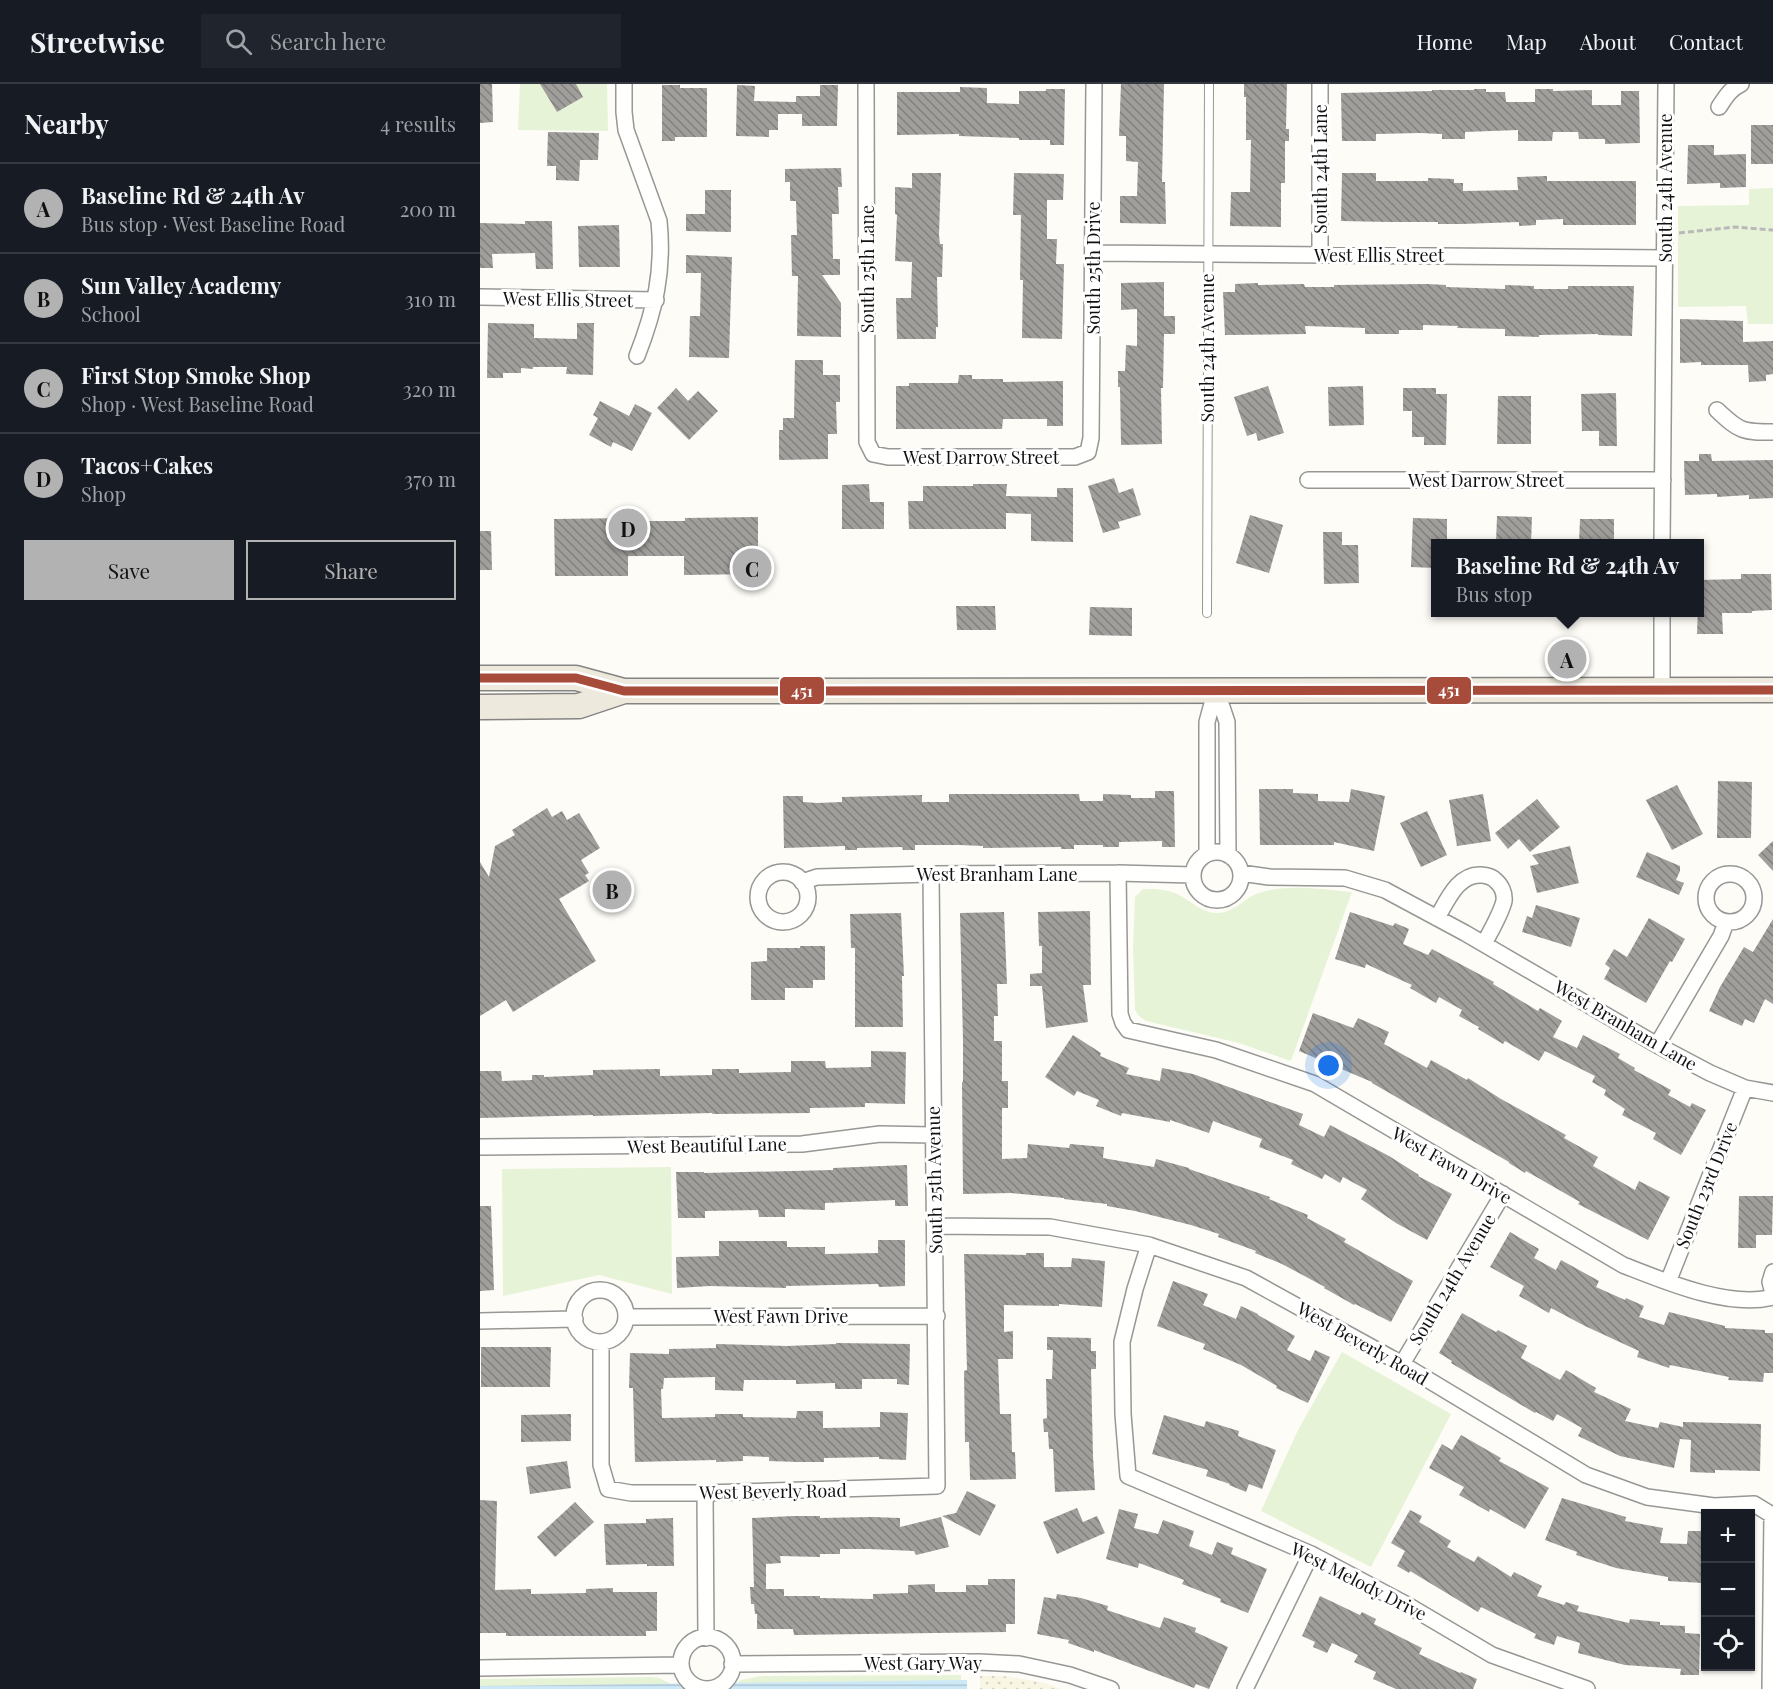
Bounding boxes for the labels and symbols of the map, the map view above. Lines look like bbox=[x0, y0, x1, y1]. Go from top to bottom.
street label: South 24th Lane bbox=[1308, 104, 1332, 234]
street label: South 24th Avenue bbox=[1653, 113, 1677, 263]
street label: South 25th Drive bbox=[1081, 201, 1105, 335]
street label: South 25th Lane bbox=[855, 205, 879, 333]
street label: West Ellis Street bbox=[1313, 243, 1445, 267]
street label: South 24th Avenue bbox=[1195, 273, 1219, 423]
street label: West Ellis Street bbox=[502, 286, 634, 312]
street label: West Darrow Street bbox=[902, 445, 1060, 469]
street label: West Darrow Street bbox=[1407, 468, 1565, 492]
pin: D bbox=[608, 506, 648, 550]
pin: C bbox=[732, 546, 772, 590]
pin: A bbox=[1548, 636, 1586, 682]
line badge: 451 bbox=[779, 676, 825, 705]
line badge: 451 bbox=[1426, 676, 1472, 705]
text: 451 bbox=[1438, 679, 1460, 700]
text: 451 bbox=[791, 680, 813, 701]
street label: West Branham Lane bbox=[915, 862, 1078, 886]
pin: B bbox=[592, 868, 632, 912]
street label: West Branham Lane bbox=[1549, 974, 1702, 1076]
your location bbox=[1314, 1051, 1343, 1080]
street label: South 25th Avenue bbox=[921, 1106, 947, 1254]
street label: South 23rd Drive bbox=[1670, 1118, 1742, 1252]
street label: West Fawn Drive bbox=[1387, 1120, 1516, 1209]
street label: West Beautiful Lane bbox=[626, 1132, 787, 1158]
street label: South 24th Avenue bbox=[1403, 1209, 1501, 1349]
street label: West Beverly Road bbox=[1292, 1295, 1433, 1391]
street label: West Fawn Drive bbox=[713, 1304, 848, 1328]
street label: West Beverly Road bbox=[698, 1478, 848, 1504]
street label: West Melody Drive bbox=[1286, 1536, 1431, 1626]
street label: West Gary Way bbox=[863, 1651, 982, 1675]

